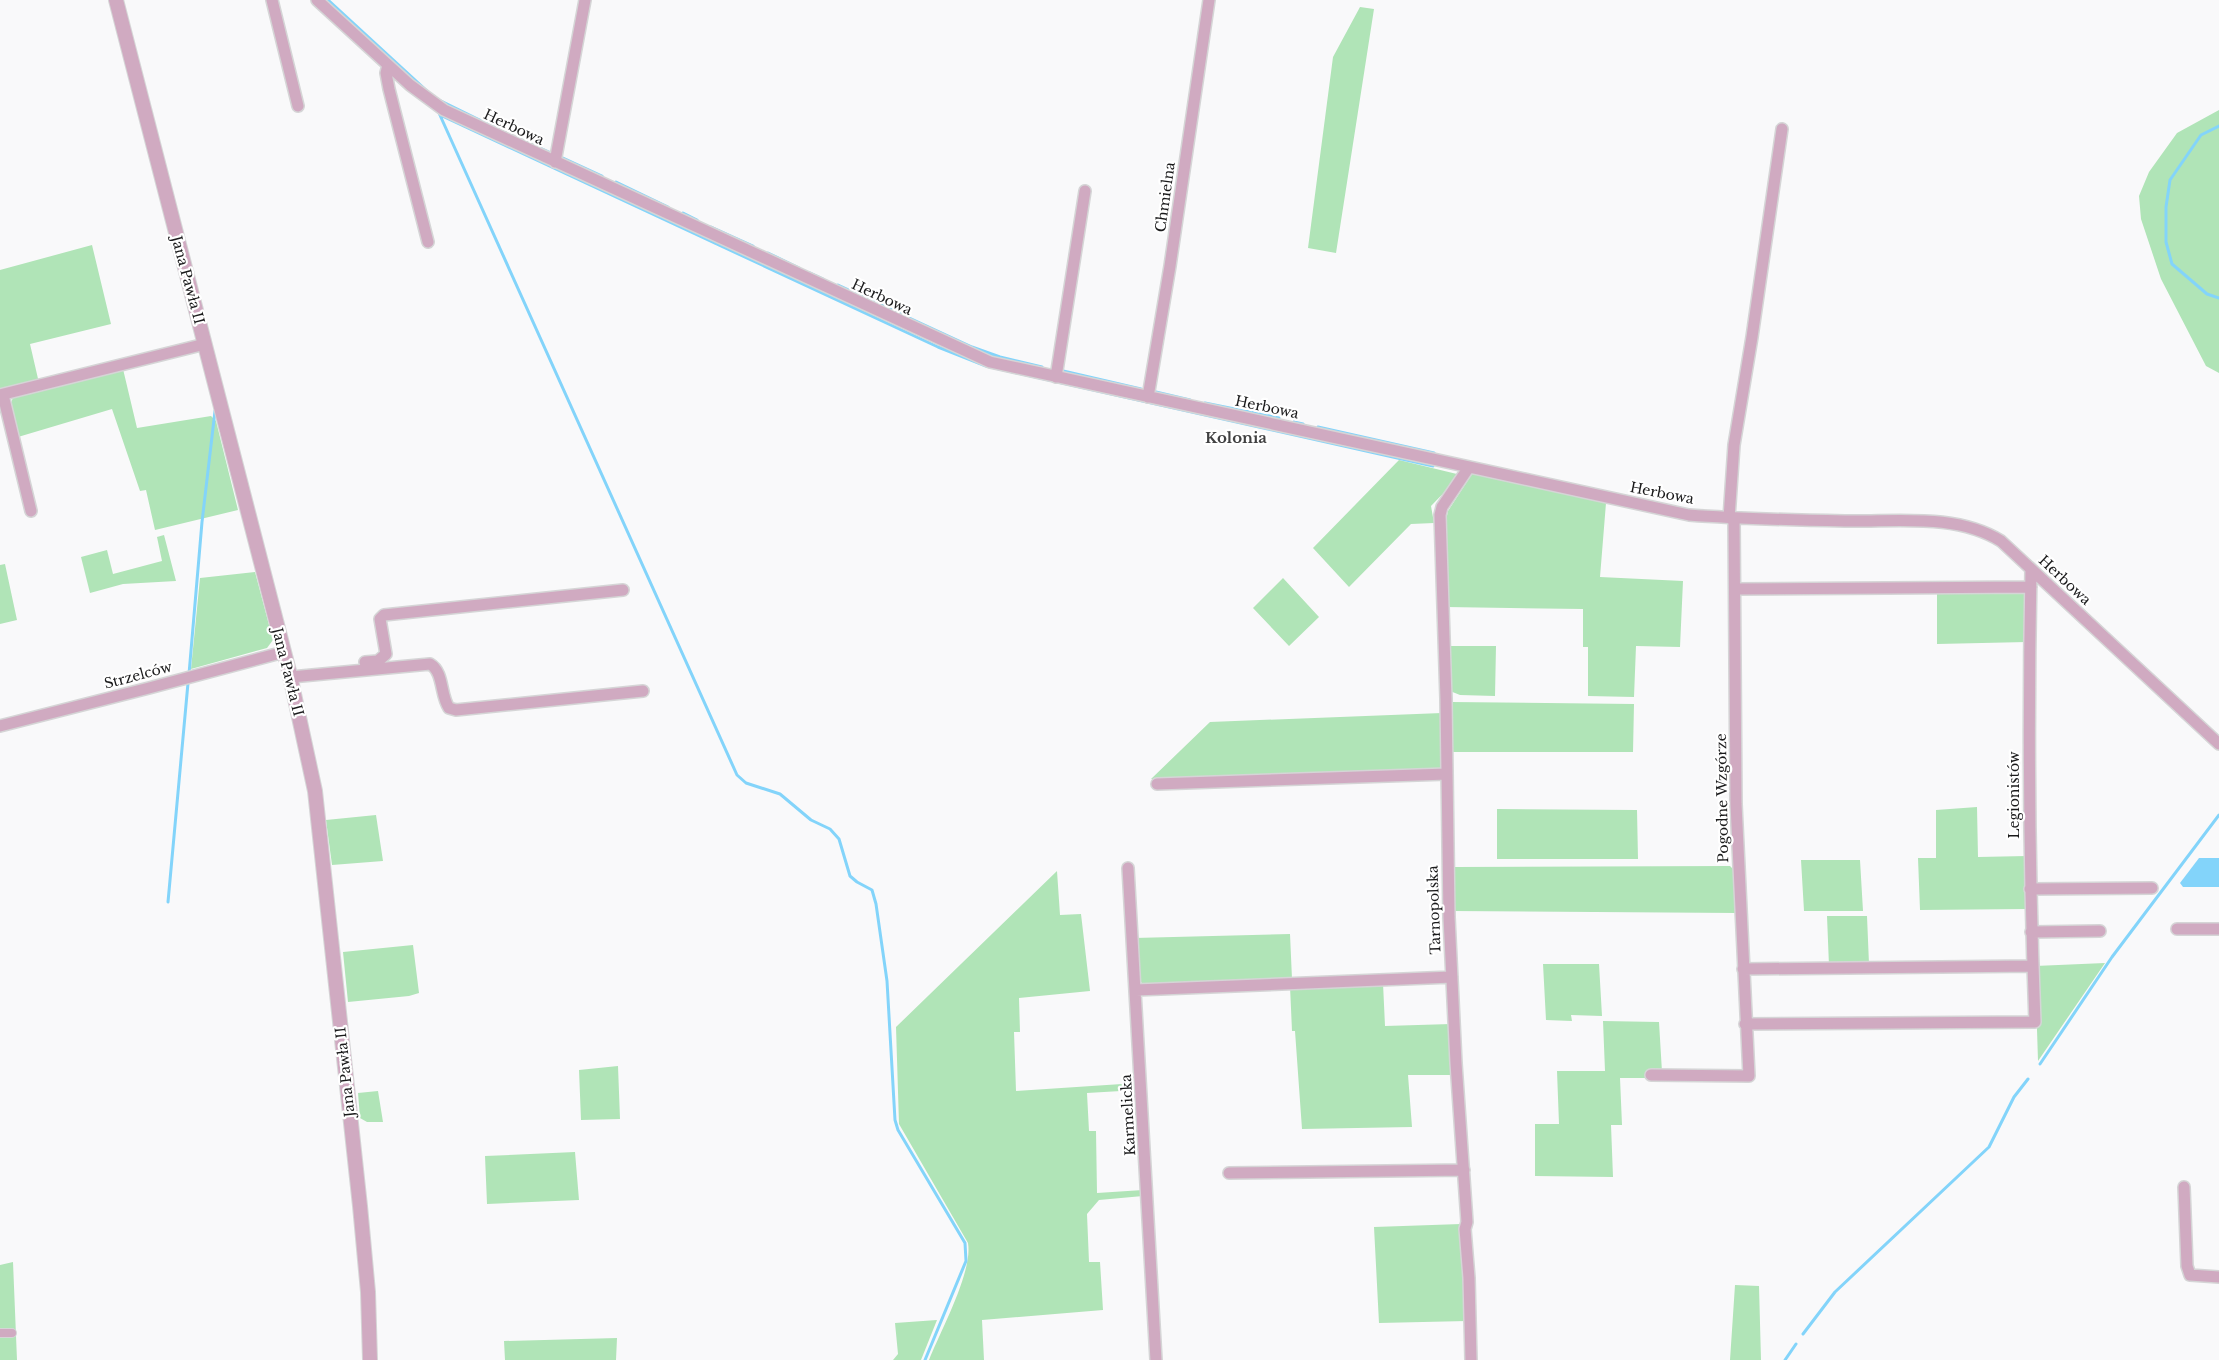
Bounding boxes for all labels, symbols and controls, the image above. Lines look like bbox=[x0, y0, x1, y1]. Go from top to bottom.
street label: Herbowa bbox=[481, 105, 547, 149]
street label: Chmielna bbox=[1151, 161, 1179, 233]
street label: Jana Pawła II bbox=[167, 232, 208, 326]
street label: Herbowa bbox=[849, 275, 915, 319]
street label: Herbowa bbox=[1233, 391, 1301, 423]
district label: Kolonia bbox=[1205, 428, 1267, 447]
street label: Herbowa bbox=[1628, 478, 1696, 508]
street label: Herbowa bbox=[2035, 551, 2095, 609]
street label: Jana Pawła II bbox=[268, 624, 308, 718]
street label: Strzelców bbox=[102, 657, 174, 693]
street label: Pogodne Wzgórze bbox=[1712, 733, 1732, 863]
street label: Legionistów bbox=[2005, 751, 2023, 839]
street label: Tarnopolska bbox=[1423, 865, 1445, 955]
street label: Jana Pawła II bbox=[331, 1026, 359, 1120]
street label: Karmelicka bbox=[1117, 1074, 1139, 1156]

